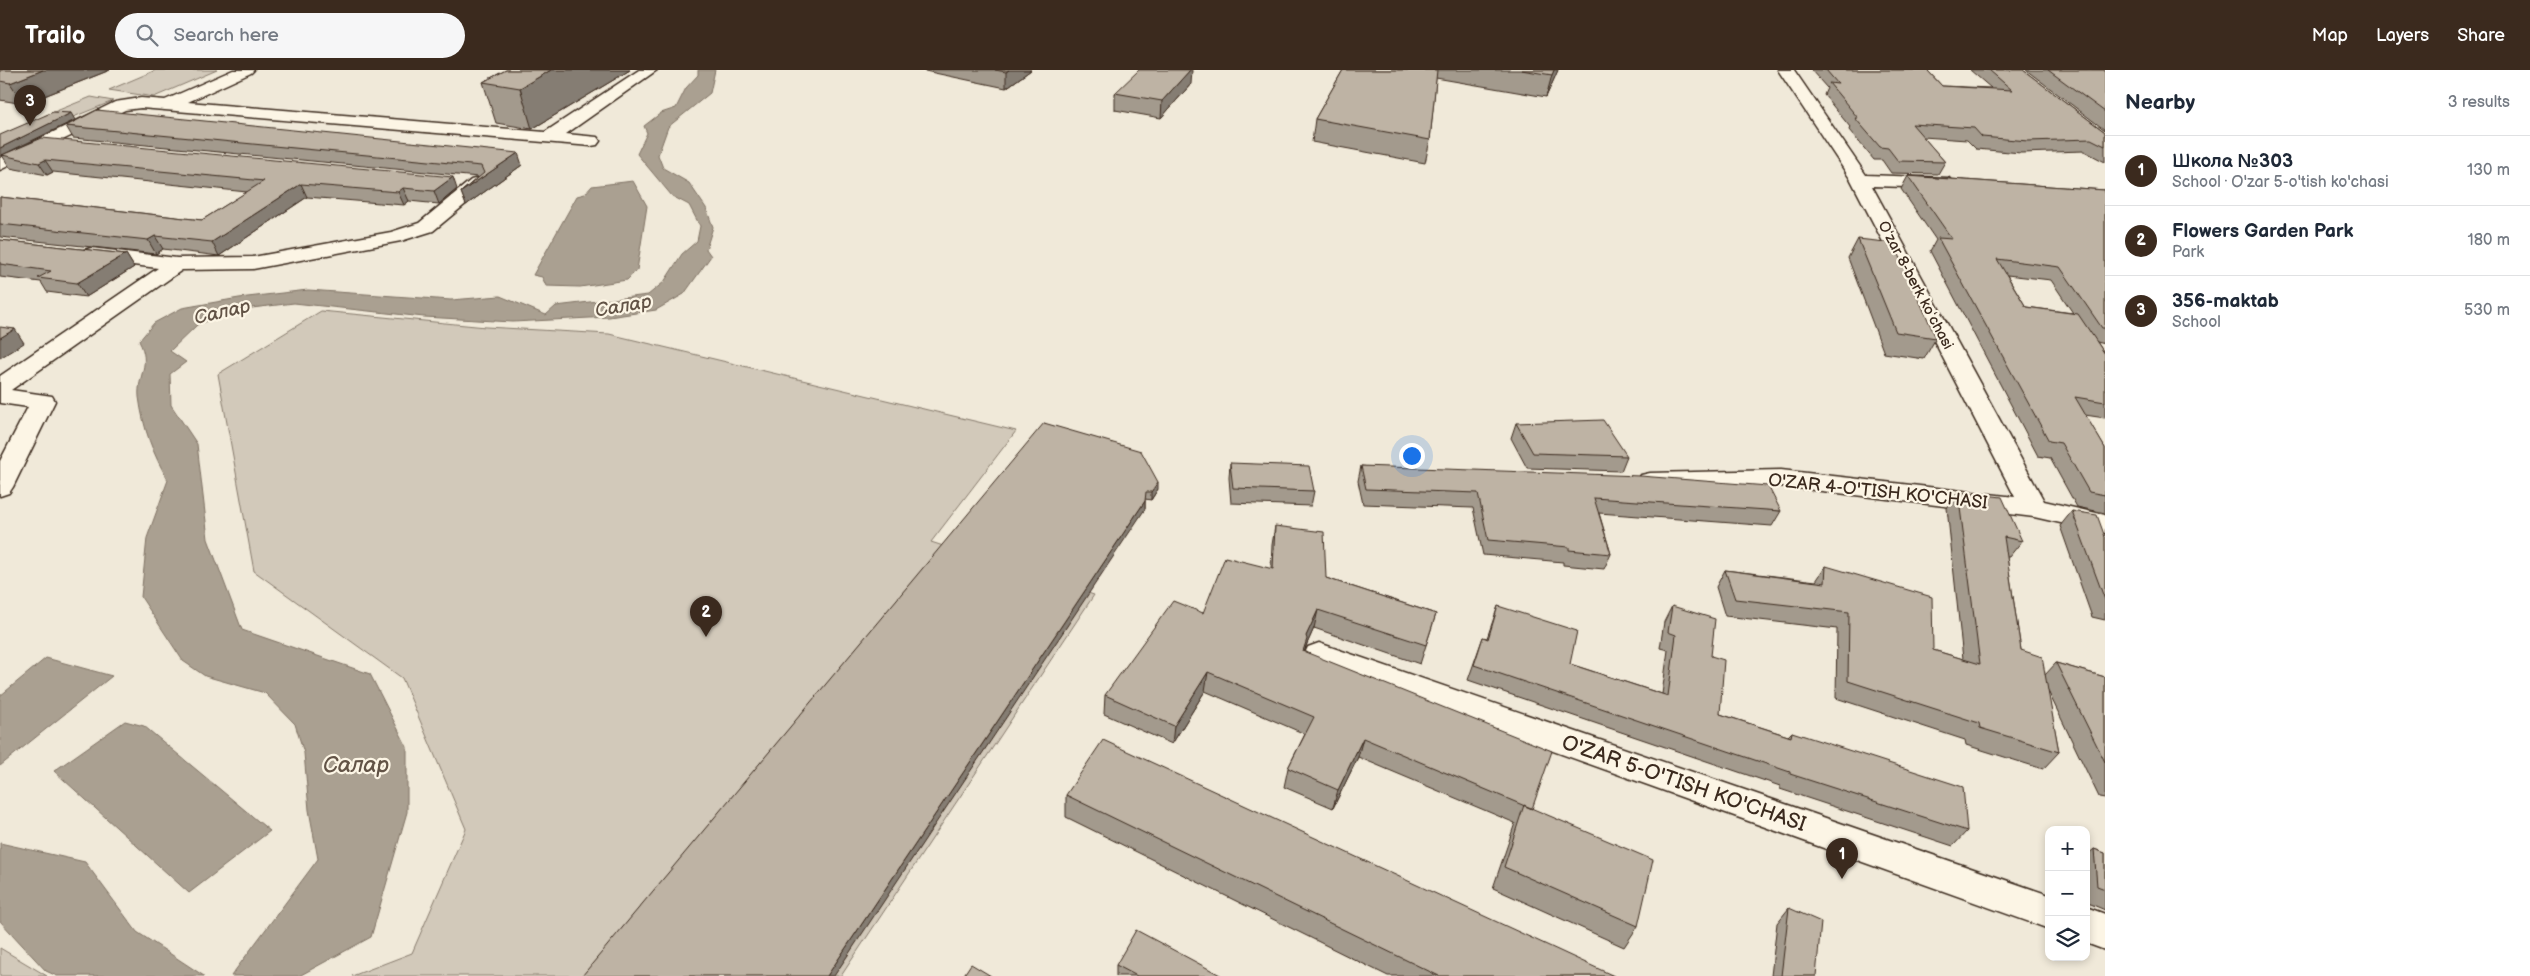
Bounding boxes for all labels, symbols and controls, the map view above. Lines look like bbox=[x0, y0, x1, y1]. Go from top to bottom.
search box bbox=[115, 13, 465, 58]
text: Trailo bbox=[25, 21, 85, 50]
icon: search bbox=[133, 21, 161, 49]
text: Search here bbox=[173, 24, 279, 47]
text: Map bbox=[2312, 25, 2348, 46]
text: Layers bbox=[2376, 25, 2429, 46]
text: Share bbox=[2457, 25, 2505, 46]
pin: 3 bbox=[14, 85, 46, 126]
text: Nearby bbox=[2125, 90, 2195, 115]
text: 3 results bbox=[2448, 93, 2510, 112]
text: Школа №303 bbox=[2172, 150, 2293, 173]
text: 1 bbox=[2138, 161, 2144, 180]
text: 130 m bbox=[2467, 161, 2510, 180]
text: School · O'zar 5-o'tish ko'chasi bbox=[2172, 173, 2389, 192]
street label: Oʻzar 8-berk koʻchasi bbox=[1874, 218, 1957, 353]
text: Flowers Garden Park bbox=[2172, 220, 2354, 243]
text: 2 bbox=[2136, 231, 2146, 250]
text: 180 m bbox=[2468, 231, 2510, 250]
text: Park bbox=[2172, 243, 2204, 262]
water label: Салар bbox=[593, 290, 654, 323]
text: 356-maktab bbox=[2172, 290, 2279, 313]
water label: Салар bbox=[192, 295, 253, 330]
text: 3 bbox=[2136, 301, 2146, 320]
text: 530 m bbox=[2464, 301, 2510, 320]
text: School bbox=[2172, 313, 2221, 332]
your location bbox=[1399, 443, 1425, 469]
street label: O'ZAR 4-O'TISH KO'CHASI bbox=[1767, 470, 1989, 513]
pin: 2 bbox=[690, 596, 722, 637]
street label: O'ZAR 5-O'TISH KO'CHASI bbox=[1558, 730, 1809, 837]
water label: Салар bbox=[323, 752, 389, 779]
map controls bbox=[2045, 826, 2090, 961]
button: + bbox=[2045, 826, 2090, 871]
pin: 1 bbox=[1826, 838, 1858, 879]
button: − bbox=[2045, 871, 2090, 916]
button: layers bbox=[2045, 916, 2090, 961]

